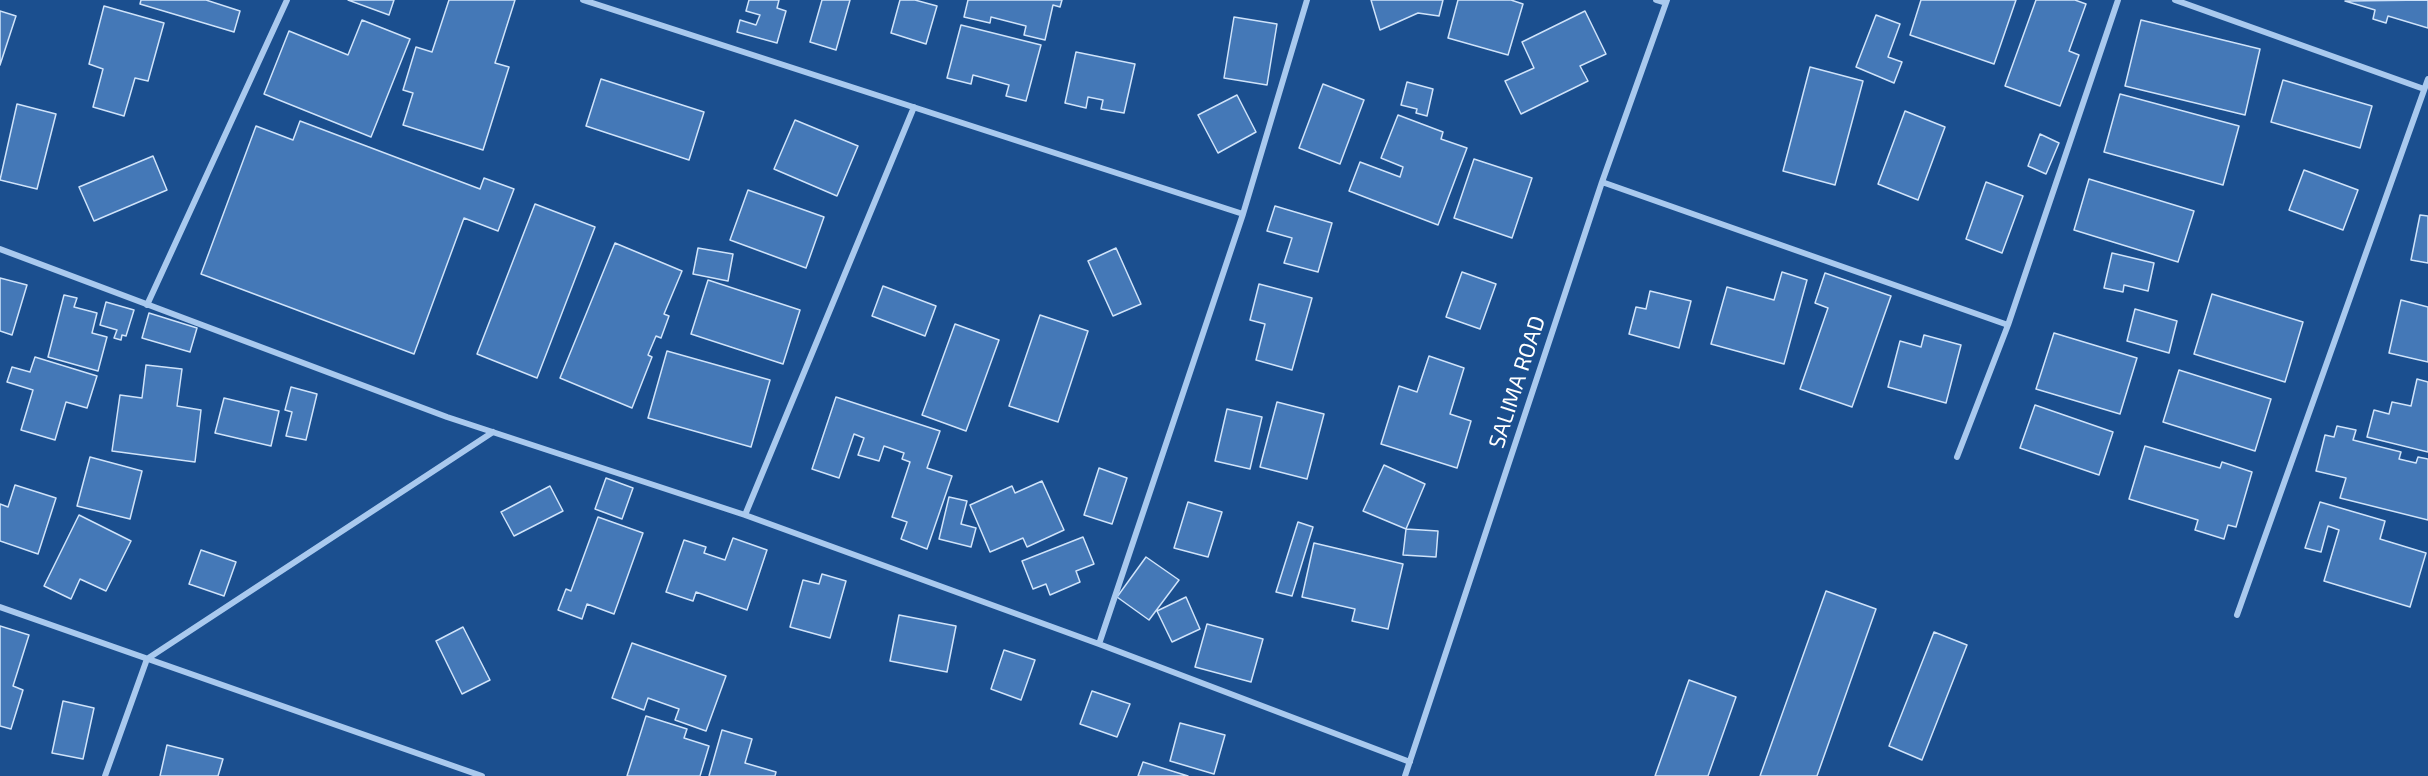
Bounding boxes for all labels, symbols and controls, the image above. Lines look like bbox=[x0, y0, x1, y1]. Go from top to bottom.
street label: SALIMA ROAD bbox=[1483, 313, 1551, 451]

